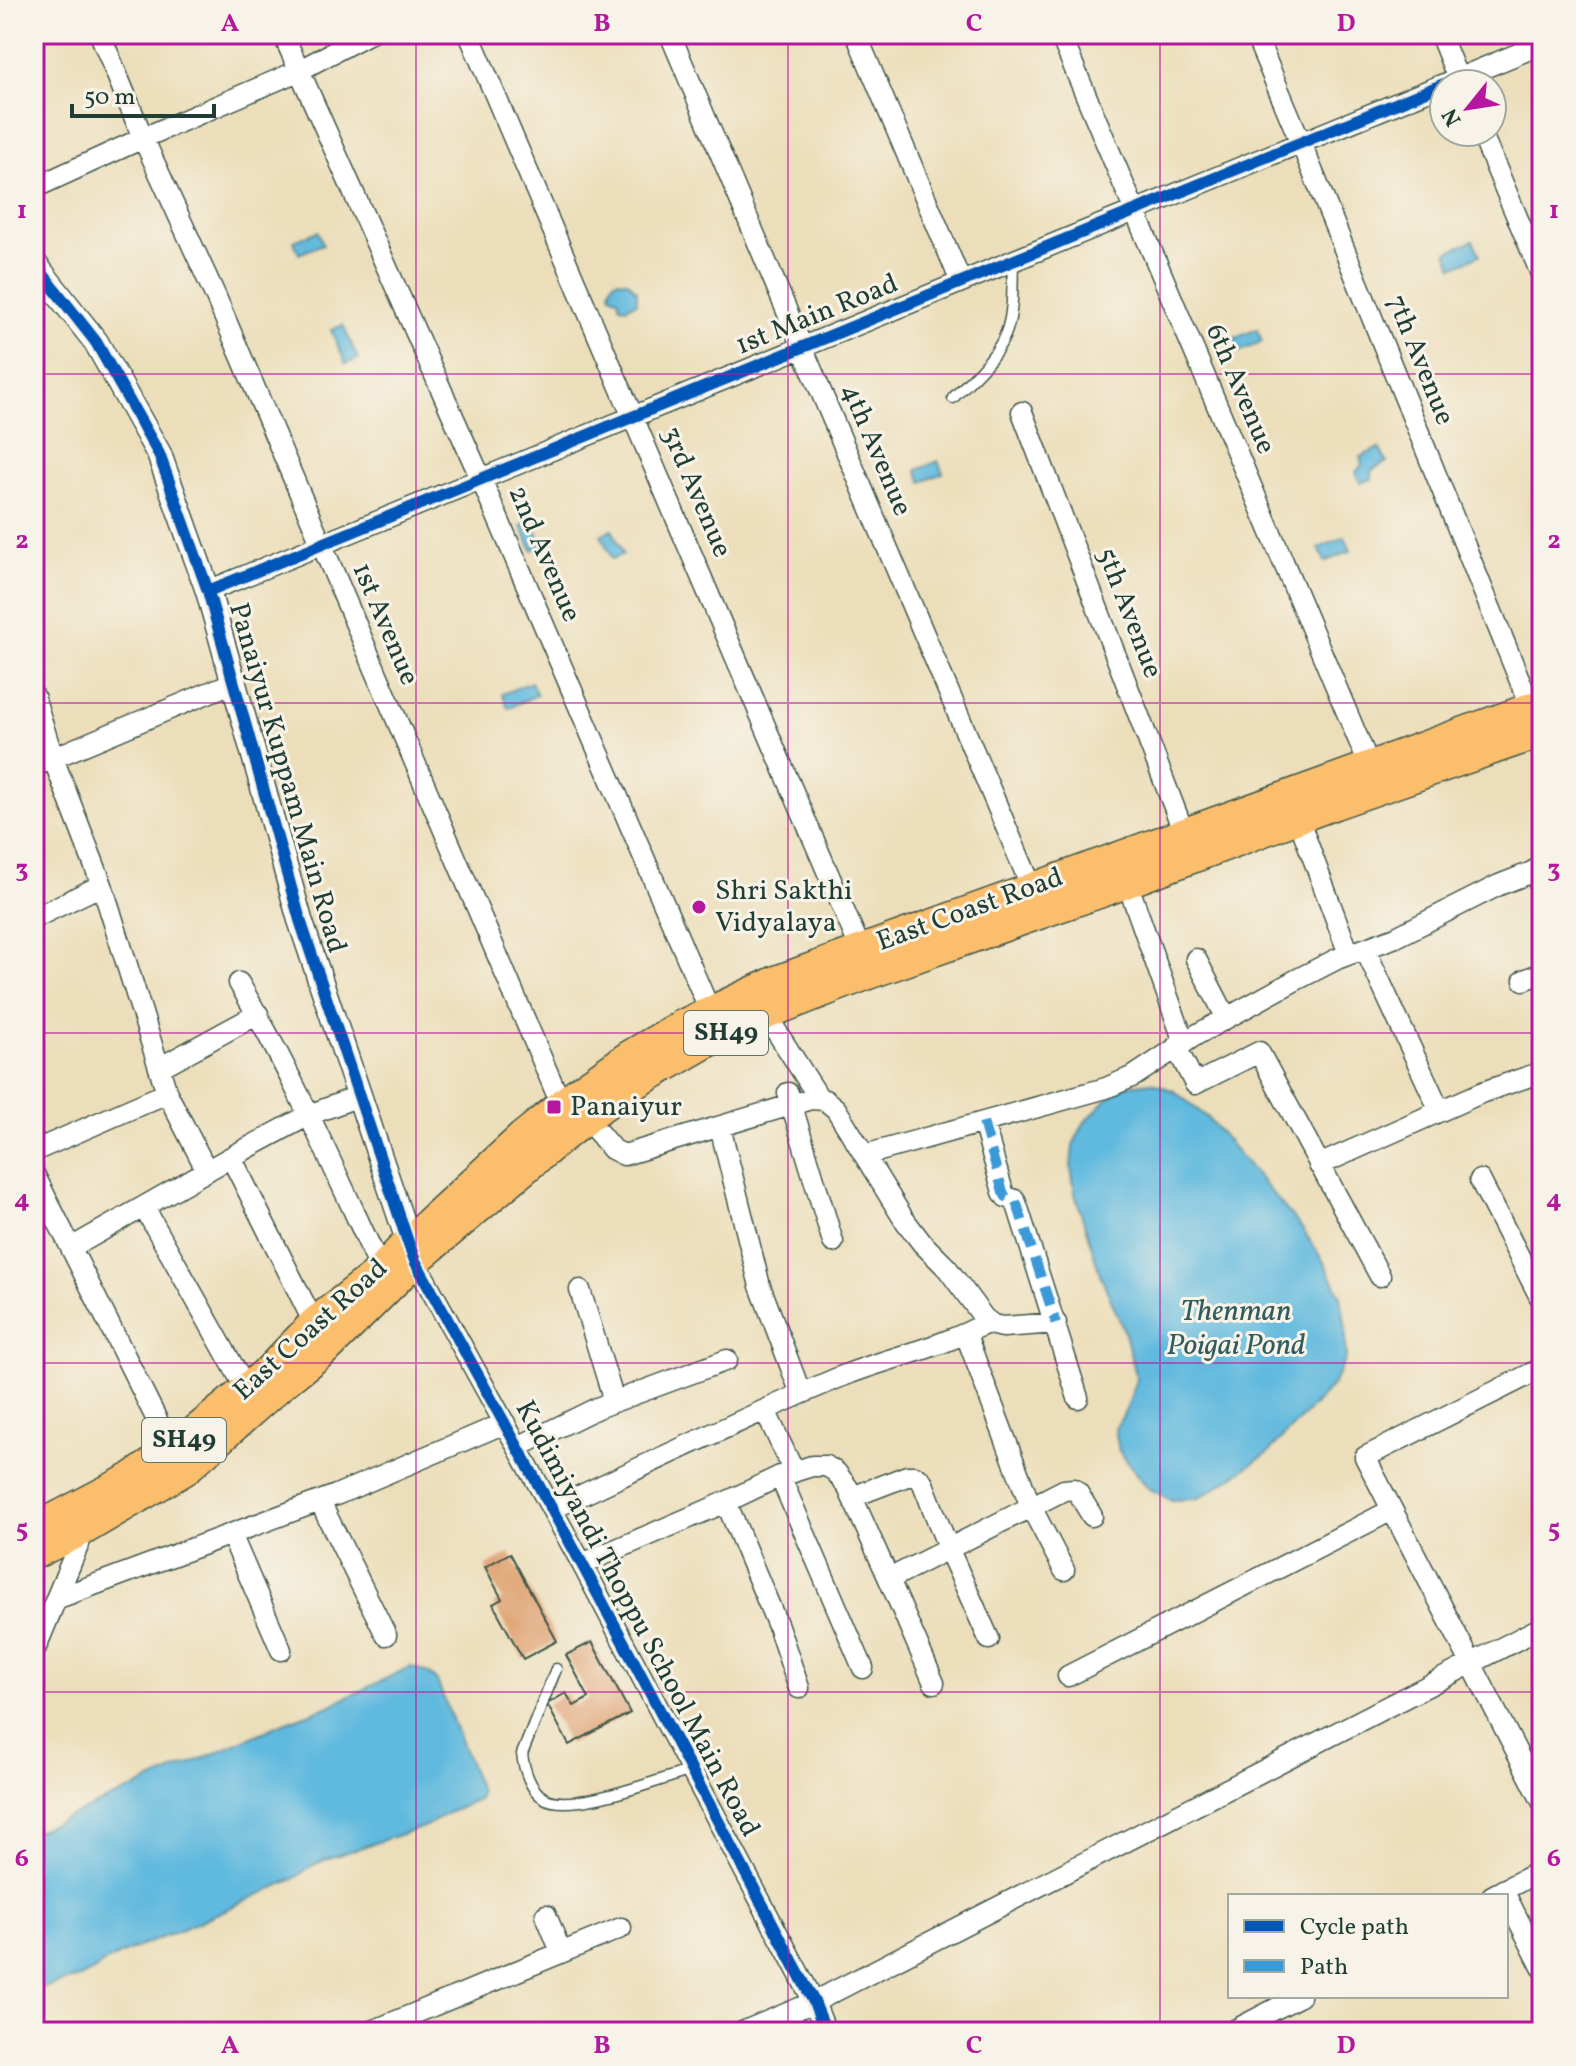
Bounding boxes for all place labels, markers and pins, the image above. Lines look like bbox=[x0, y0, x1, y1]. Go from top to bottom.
place label: Shri Sakthi Vidyalaya bbox=[715, 872, 853, 943]
marker: Shri Sakthi Vidyalaya bbox=[690, 898, 708, 916]
place label: Panaiyur bbox=[570, 1088, 682, 1127]
marker: Panaiyur bbox=[545, 1098, 563, 1116]

